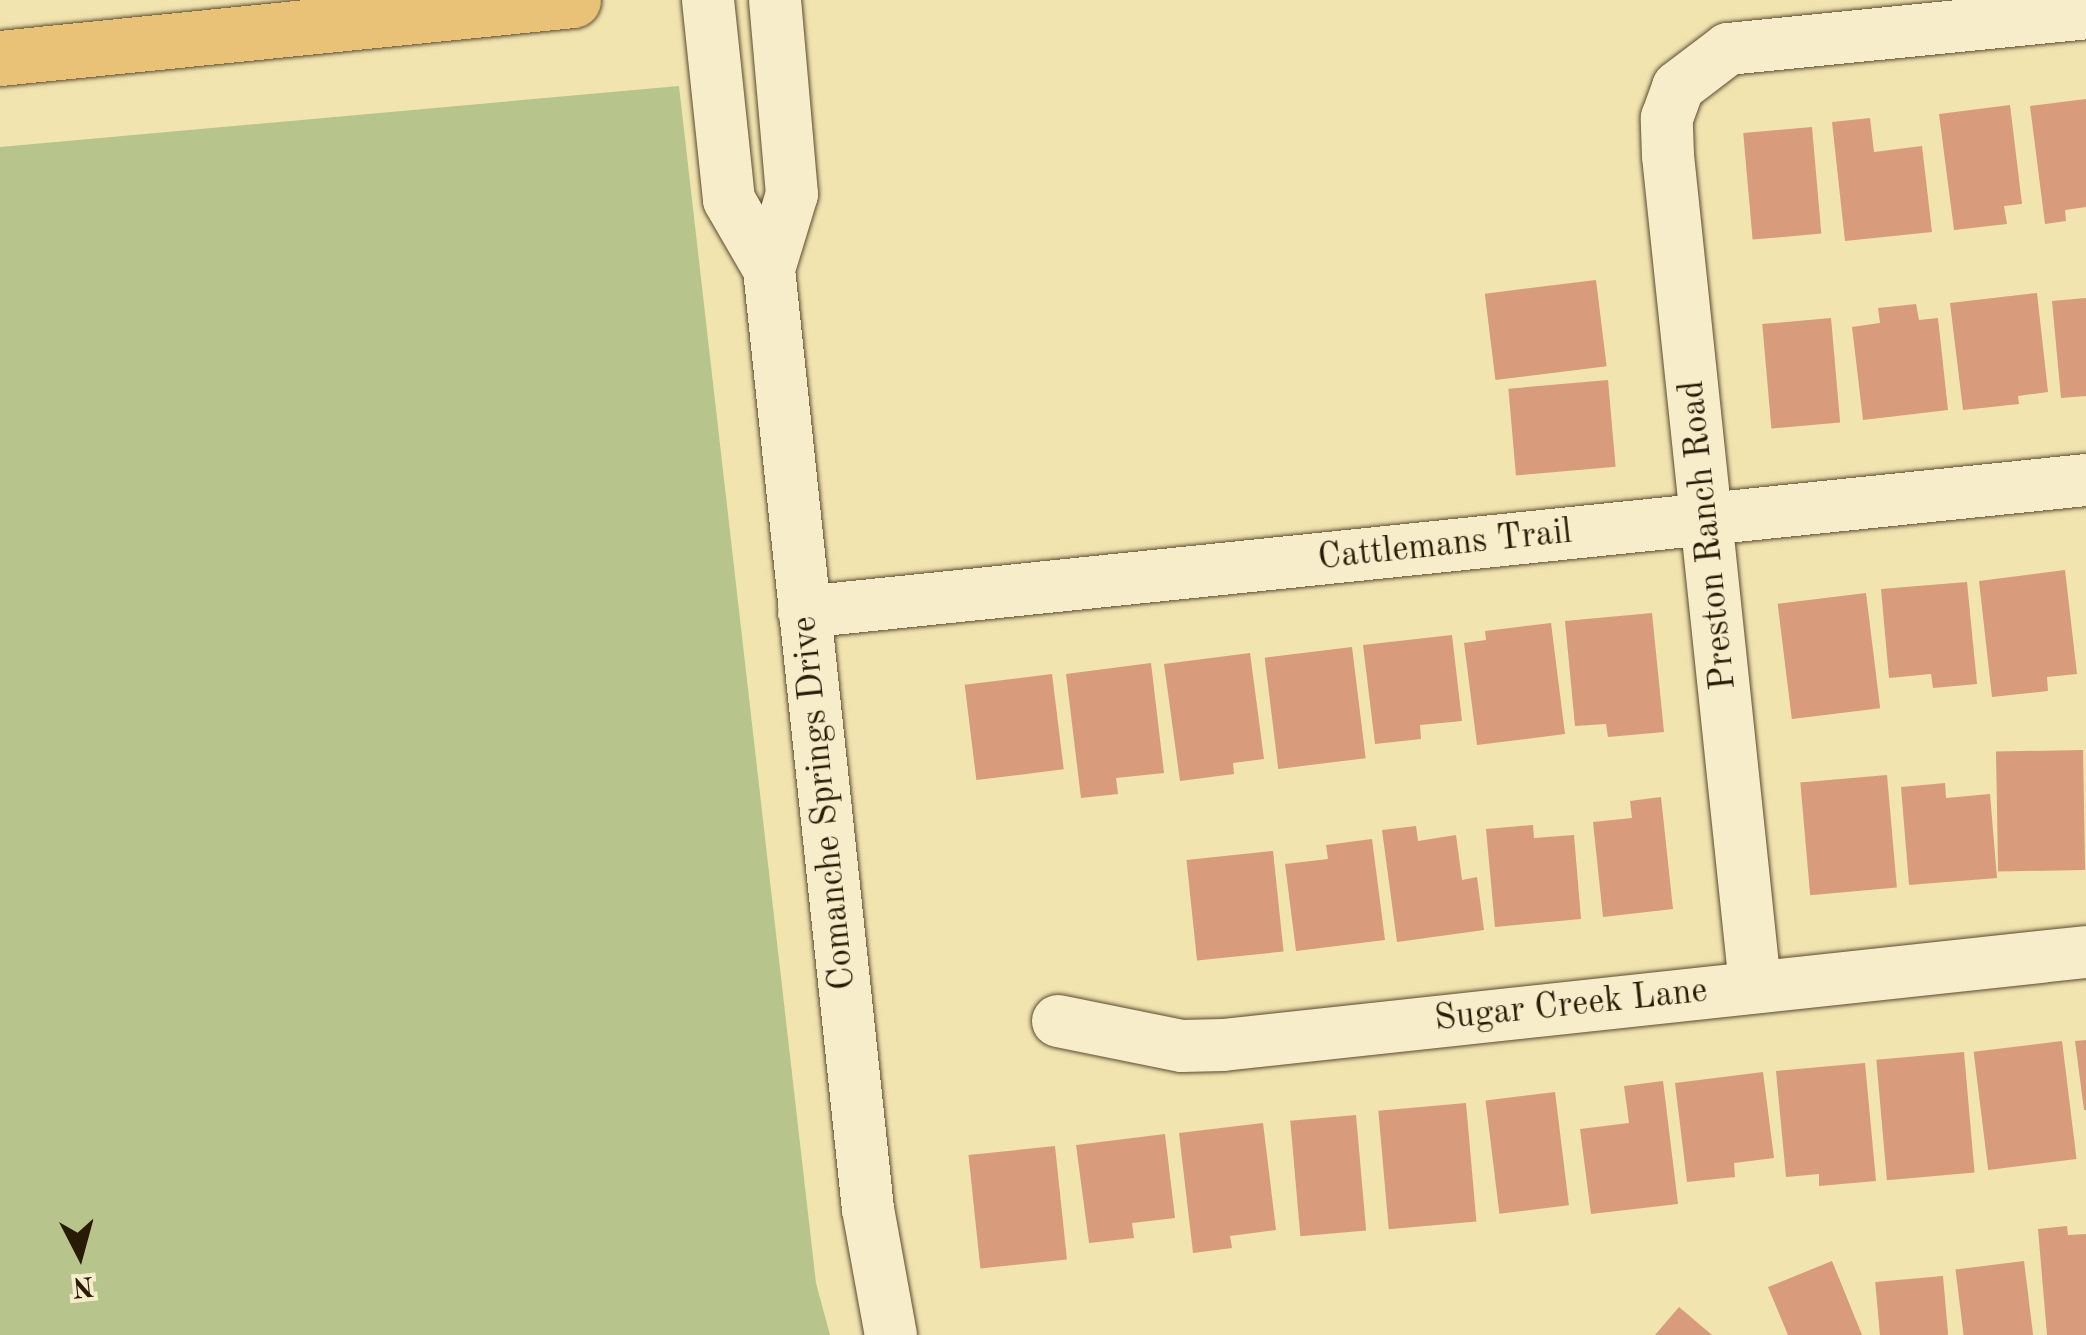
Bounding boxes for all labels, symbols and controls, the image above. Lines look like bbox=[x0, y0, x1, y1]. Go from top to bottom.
street label: Preston Ranch Road bbox=[1672, 378, 1746, 692]
street label: Cattlemans Trail bbox=[1316, 512, 1574, 580]
street label: Comanche Springs Drive bbox=[784, 614, 866, 992]
street label: Sugar Creek Lane bbox=[1432, 971, 1710, 1041]
north arrow bbox=[30, 1205, 130, 1305]
text: N bbox=[71, 1270, 95, 1300]

